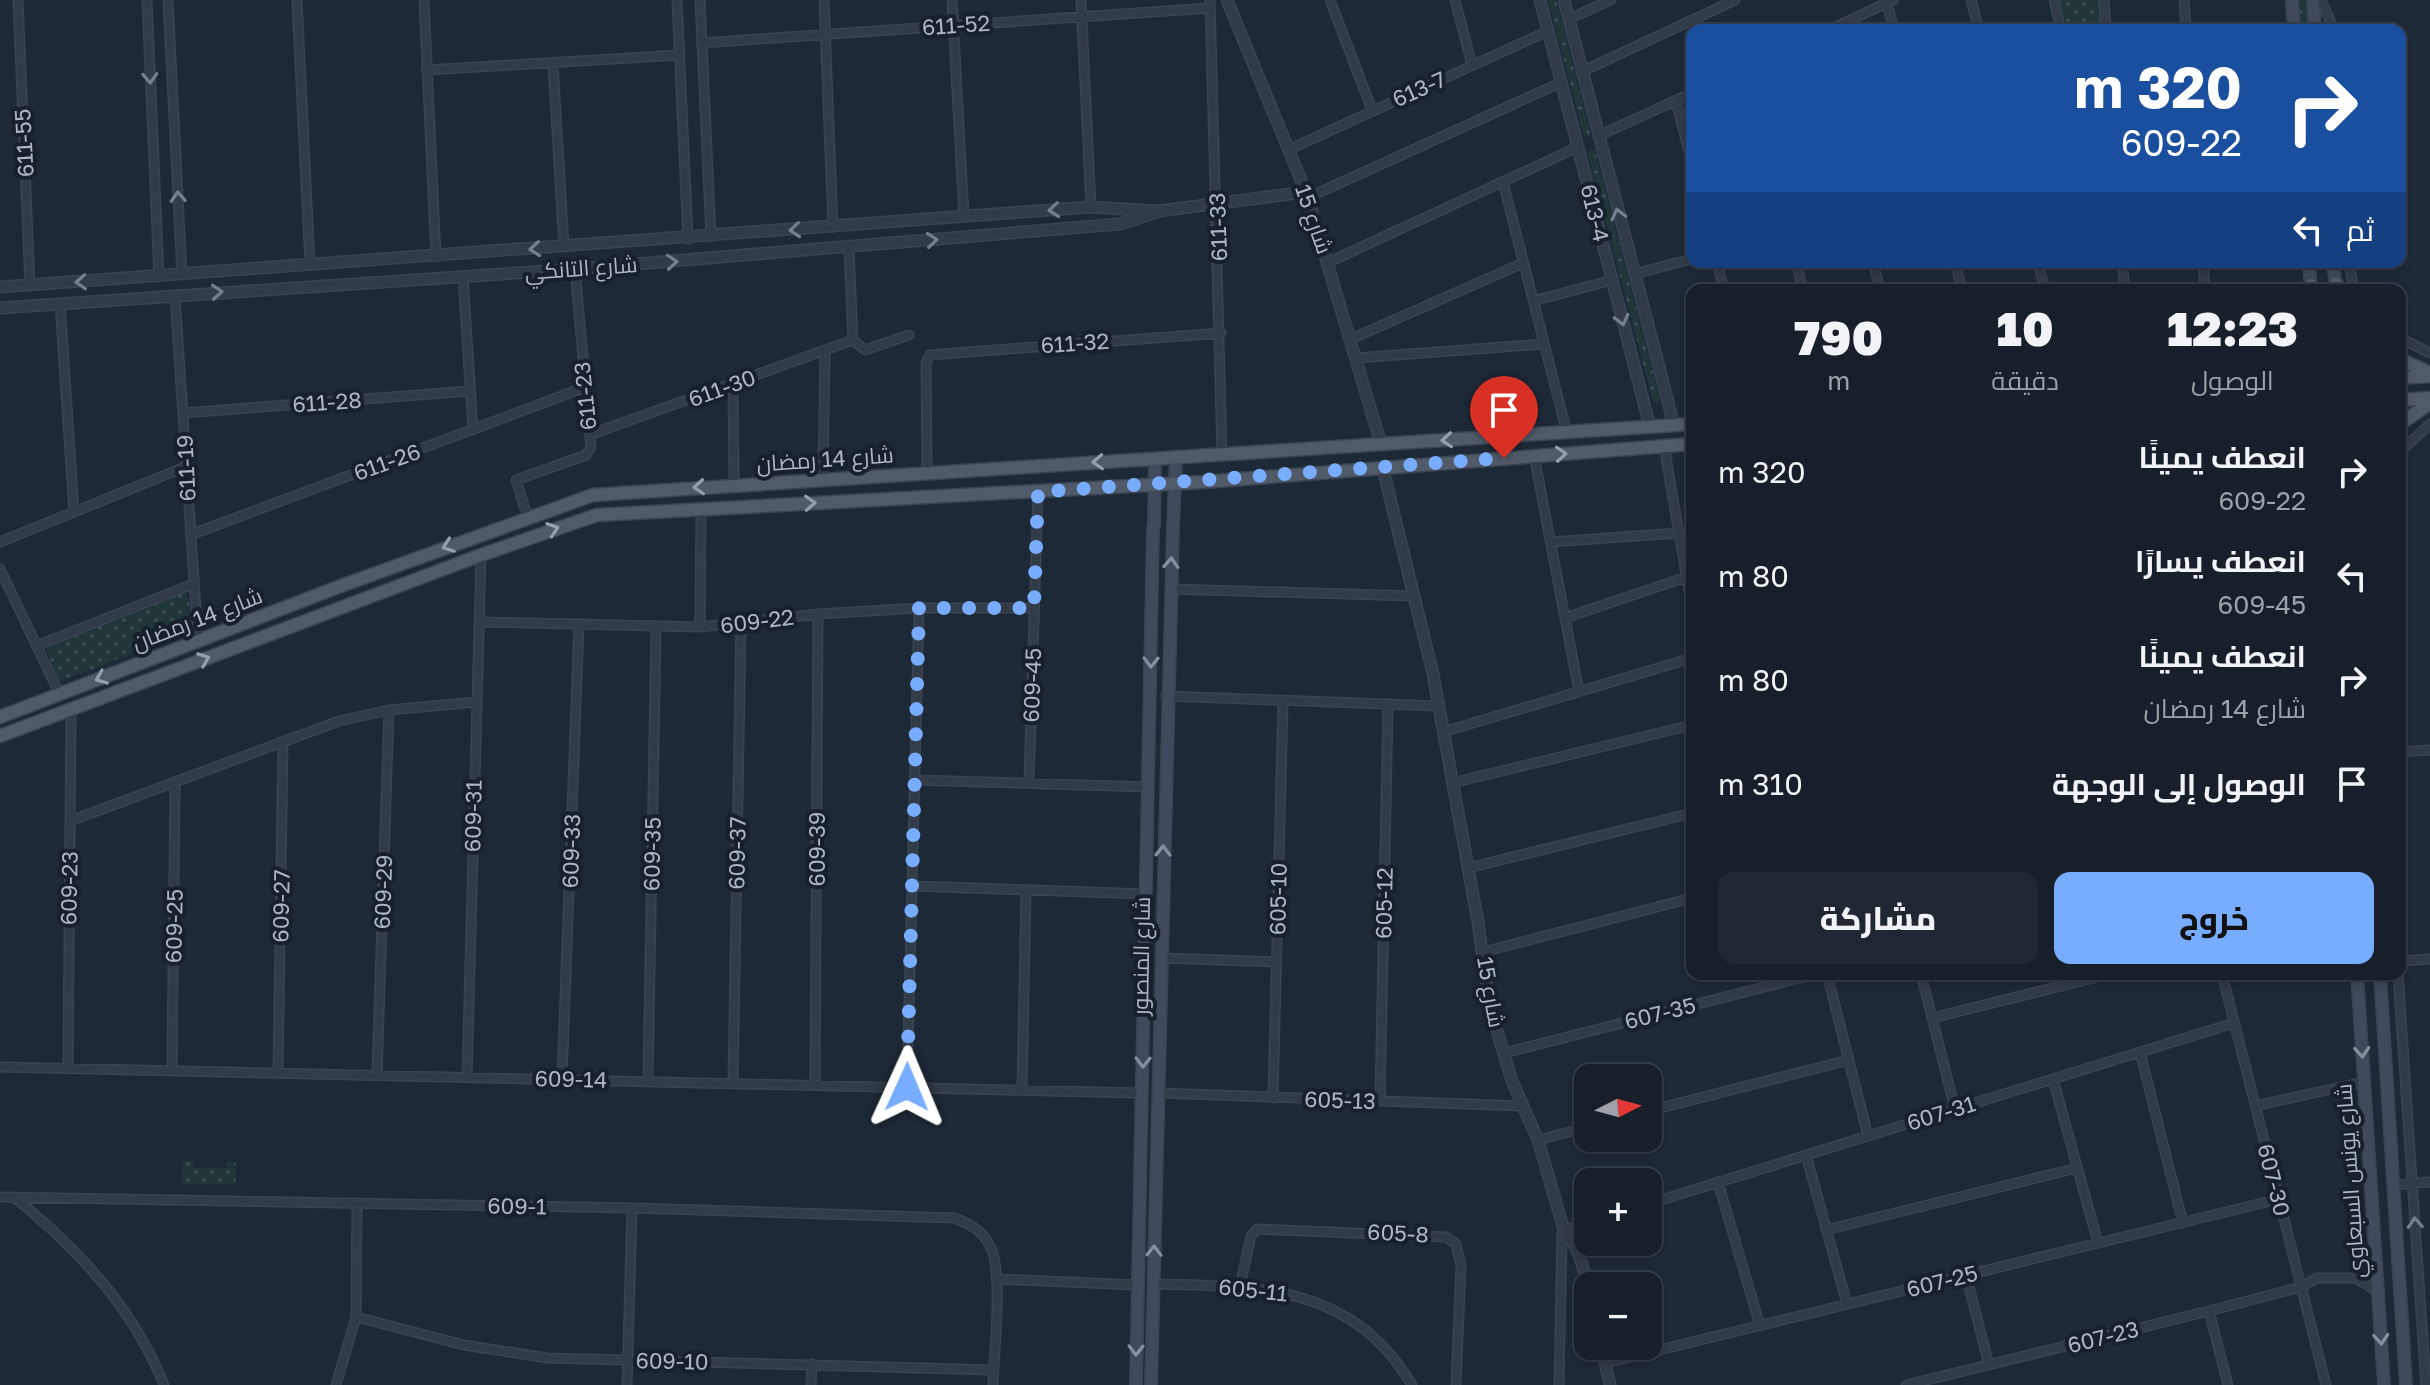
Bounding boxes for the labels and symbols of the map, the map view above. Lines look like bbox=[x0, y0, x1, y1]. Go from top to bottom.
street label: 611-52 bbox=[921, 9, 991, 40]
street label: 613-7 bbox=[1388, 65, 1450, 112]
one-way arrow bbox=[141, 72, 158, 85]
street label: 611-55 bbox=[8, 108, 39, 178]
street label: شارع 15 bbox=[1288, 181, 1339, 258]
street label: 613-4 bbox=[1575, 181, 1616, 245]
one-way arrow bbox=[169, 190, 186, 203]
street label: 611-33 bbox=[1203, 192, 1232, 262]
one-way arrow bbox=[1047, 201, 1060, 218]
one-way arrow bbox=[1611, 207, 1628, 221]
one-way arrow bbox=[788, 221, 801, 238]
one-way arrow bbox=[925, 232, 938, 249]
one-way arrow bbox=[529, 240, 542, 257]
street label: شارع التانكي bbox=[524, 250, 638, 289]
one-way arrow bbox=[666, 254, 679, 271]
one-way arrow bbox=[74, 273, 87, 290]
one-way arrow bbox=[211, 284, 224, 301]
one-way arrow bbox=[1613, 312, 1630, 326]
street label: 611-32 bbox=[1040, 327, 1110, 358]
street label: 611-23 bbox=[567, 361, 602, 432]
street label: 611-30 bbox=[685, 363, 759, 412]
pin bbox=[1470, 376, 1538, 458]
street label: 611-28 bbox=[292, 386, 362, 417]
one-way arrow bbox=[1440, 431, 1453, 448]
street label: 611-19 bbox=[170, 434, 201, 502]
street label: 611-26 bbox=[350, 437, 424, 486]
street label: شارع 14 رمضان bbox=[755, 440, 895, 479]
one-way arrow bbox=[1555, 446, 1568, 463]
one-way arrow bbox=[1092, 453, 1105, 470]
one-way arrow bbox=[692, 478, 705, 495]
one-way arrow bbox=[804, 495, 817, 512]
one-way arrow bbox=[545, 523, 559, 539]
one-way arrow bbox=[442, 536, 456, 553]
one-way arrow bbox=[1162, 556, 1179, 569]
street label: شارع 14 رمضان bbox=[128, 581, 267, 658]
street label: 609-22 bbox=[718, 603, 795, 638]
street label: 609-45 bbox=[1017, 647, 1046, 723]
one-way arrow bbox=[196, 652, 210, 669]
one-way arrow bbox=[1143, 656, 1160, 669]
one-way arrow bbox=[95, 669, 109, 685]
street label: 609-31 bbox=[458, 779, 487, 852]
street label: 609-39 bbox=[803, 812, 830, 886]
street label: 609-33 bbox=[556, 813, 585, 889]
street label: 609-37 bbox=[722, 816, 751, 890]
street label: 609-35 bbox=[637, 817, 666, 891]
one-way arrow bbox=[1155, 844, 1172, 857]
street label: 609-23 bbox=[54, 851, 83, 925]
street label: 609-29 bbox=[368, 854, 397, 930]
street label: 605-10 bbox=[1263, 863, 1292, 935]
street label: 605-12 bbox=[1369, 867, 1398, 939]
street label: 609-27 bbox=[266, 869, 295, 943]
street label: 609-25 bbox=[159, 889, 188, 963]
street label: شارع المنصور bbox=[1126, 896, 1157, 1018]
street label: شارع 15 bbox=[1470, 954, 1511, 1030]
street label: 607-35 bbox=[1621, 991, 1698, 1034]
position arrow bbox=[865, 1045, 949, 1129]
one-way arrow bbox=[2353, 1046, 2370, 1059]
one-way arrow bbox=[1134, 1056, 1151, 1069]
street label: 609-14 bbox=[534, 1064, 608, 1093]
north arrow bbox=[1574, 1064, 1662, 1152]
street label: شارع يونس السبعاوي bbox=[2329, 1083, 2374, 1279]
street label: 605-13 bbox=[1304, 1085, 1376, 1114]
street label: 607-31 bbox=[1903, 1089, 1979, 1136]
street label: 607-30 bbox=[2252, 1141, 2296, 1219]
street label: 609-1 bbox=[487, 1191, 547, 1220]
one-way arrow bbox=[2407, 1216, 2424, 1229]
street label: 605-8 bbox=[1367, 1217, 1429, 1248]
one-way arrow bbox=[1146, 1244, 1163, 1257]
street label: 607-25 bbox=[1903, 1259, 1980, 1302]
street label: 605-11 bbox=[1217, 1272, 1289, 1307]
street label: 607-23 bbox=[2064, 1315, 2141, 1358]
one-way arrow bbox=[2372, 1333, 2389, 1346]
one-way arrow bbox=[1127, 1344, 1145, 1357]
street label: 609-10 bbox=[635, 1346, 709, 1375]

